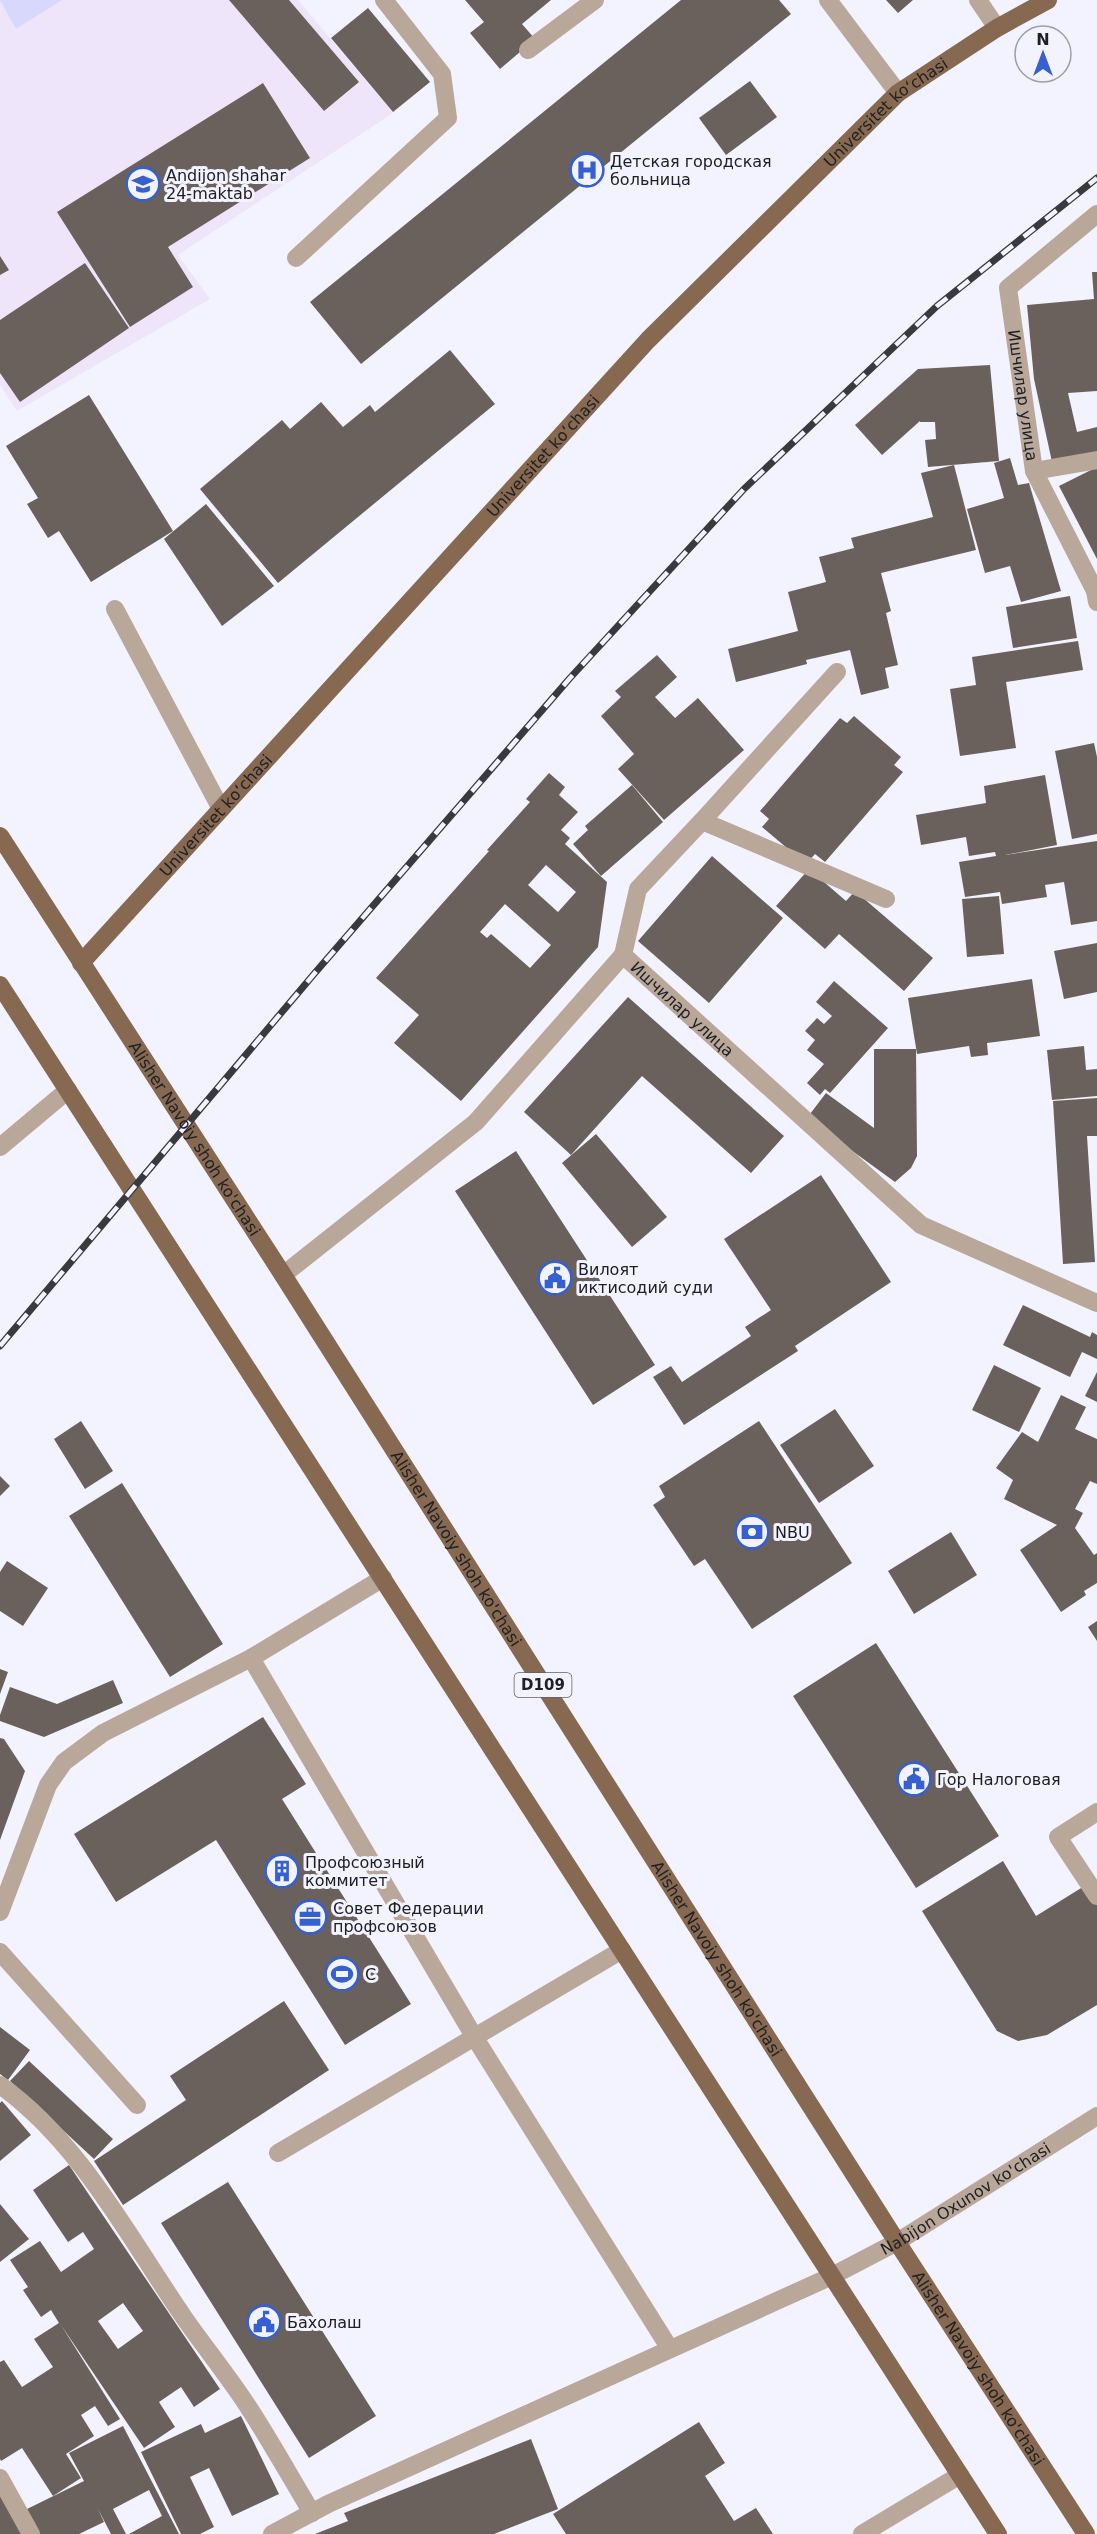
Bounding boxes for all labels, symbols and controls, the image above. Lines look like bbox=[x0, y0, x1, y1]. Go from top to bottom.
north arrow bbox=[1013, 24, 1073, 84]
text: N bbox=[1036, 30, 1050, 49]
street label: Universitet kо‘chasi bbox=[820, 54, 951, 171]
hospital icon: Детская городская больница bbox=[569, 152, 605, 188]
place label: Детская городская больница bbox=[610, 152, 772, 189]
school or university icon: Andijon shahar 24-maktab bbox=[125, 166, 161, 202]
place label: Andijon shahar 24-maktab bbox=[166, 166, 286, 203]
street label: Ишчилар улица bbox=[1004, 328, 1042, 462]
street label: Universitet kо‘chasi bbox=[482, 391, 603, 521]
street label: Universitet kо‘chasi bbox=[155, 750, 276, 880]
street label: Ишчилар улица bbox=[627, 957, 738, 1060]
street label: Alisher Navoiy shoh ko'chasi bbox=[125, 1038, 265, 1239]
public building icon: Вилоят иктисодий суди bbox=[537, 1260, 573, 1296]
place label: Вилоят иктисодий суди bbox=[578, 1260, 713, 1297]
street label: Alisher Navoiy shoh ko'chasi bbox=[387, 1447, 526, 1650]
bank icon: NBU bbox=[734, 1514, 770, 1550]
place label: NBU bbox=[775, 1523, 810, 1542]
road number: D109 bbox=[514, 1673, 572, 1697]
public building icon: Гор Налоговая bbox=[896, 1761, 932, 1797]
place label: Гор Налоговая bbox=[937, 1770, 1061, 1789]
building icon: Профсоюзный коммитет bbox=[264, 1853, 300, 1889]
place label: Профсоюзный коммитет bbox=[305, 1853, 425, 1890]
street label: Alisher Navoiy shoh ko'chasi bbox=[648, 1857, 786, 2060]
office icon: Совет Федерации профсоюзов bbox=[292, 1899, 328, 1935]
place label: Совет Федерации профсоюзов bbox=[333, 1899, 484, 1936]
sports icon: С bbox=[324, 1956, 360, 1992]
place label: С bbox=[365, 1965, 376, 1984]
street label: Nabijon Oxunov ko'chasi bbox=[877, 2138, 1054, 2259]
street label: Alisher Navoiy shoh ko'chasi bbox=[909, 2267, 1049, 2469]
public building icon: Бахолаш bbox=[246, 2304, 282, 2340]
place label: Бахолаш bbox=[287, 2313, 362, 2332]

